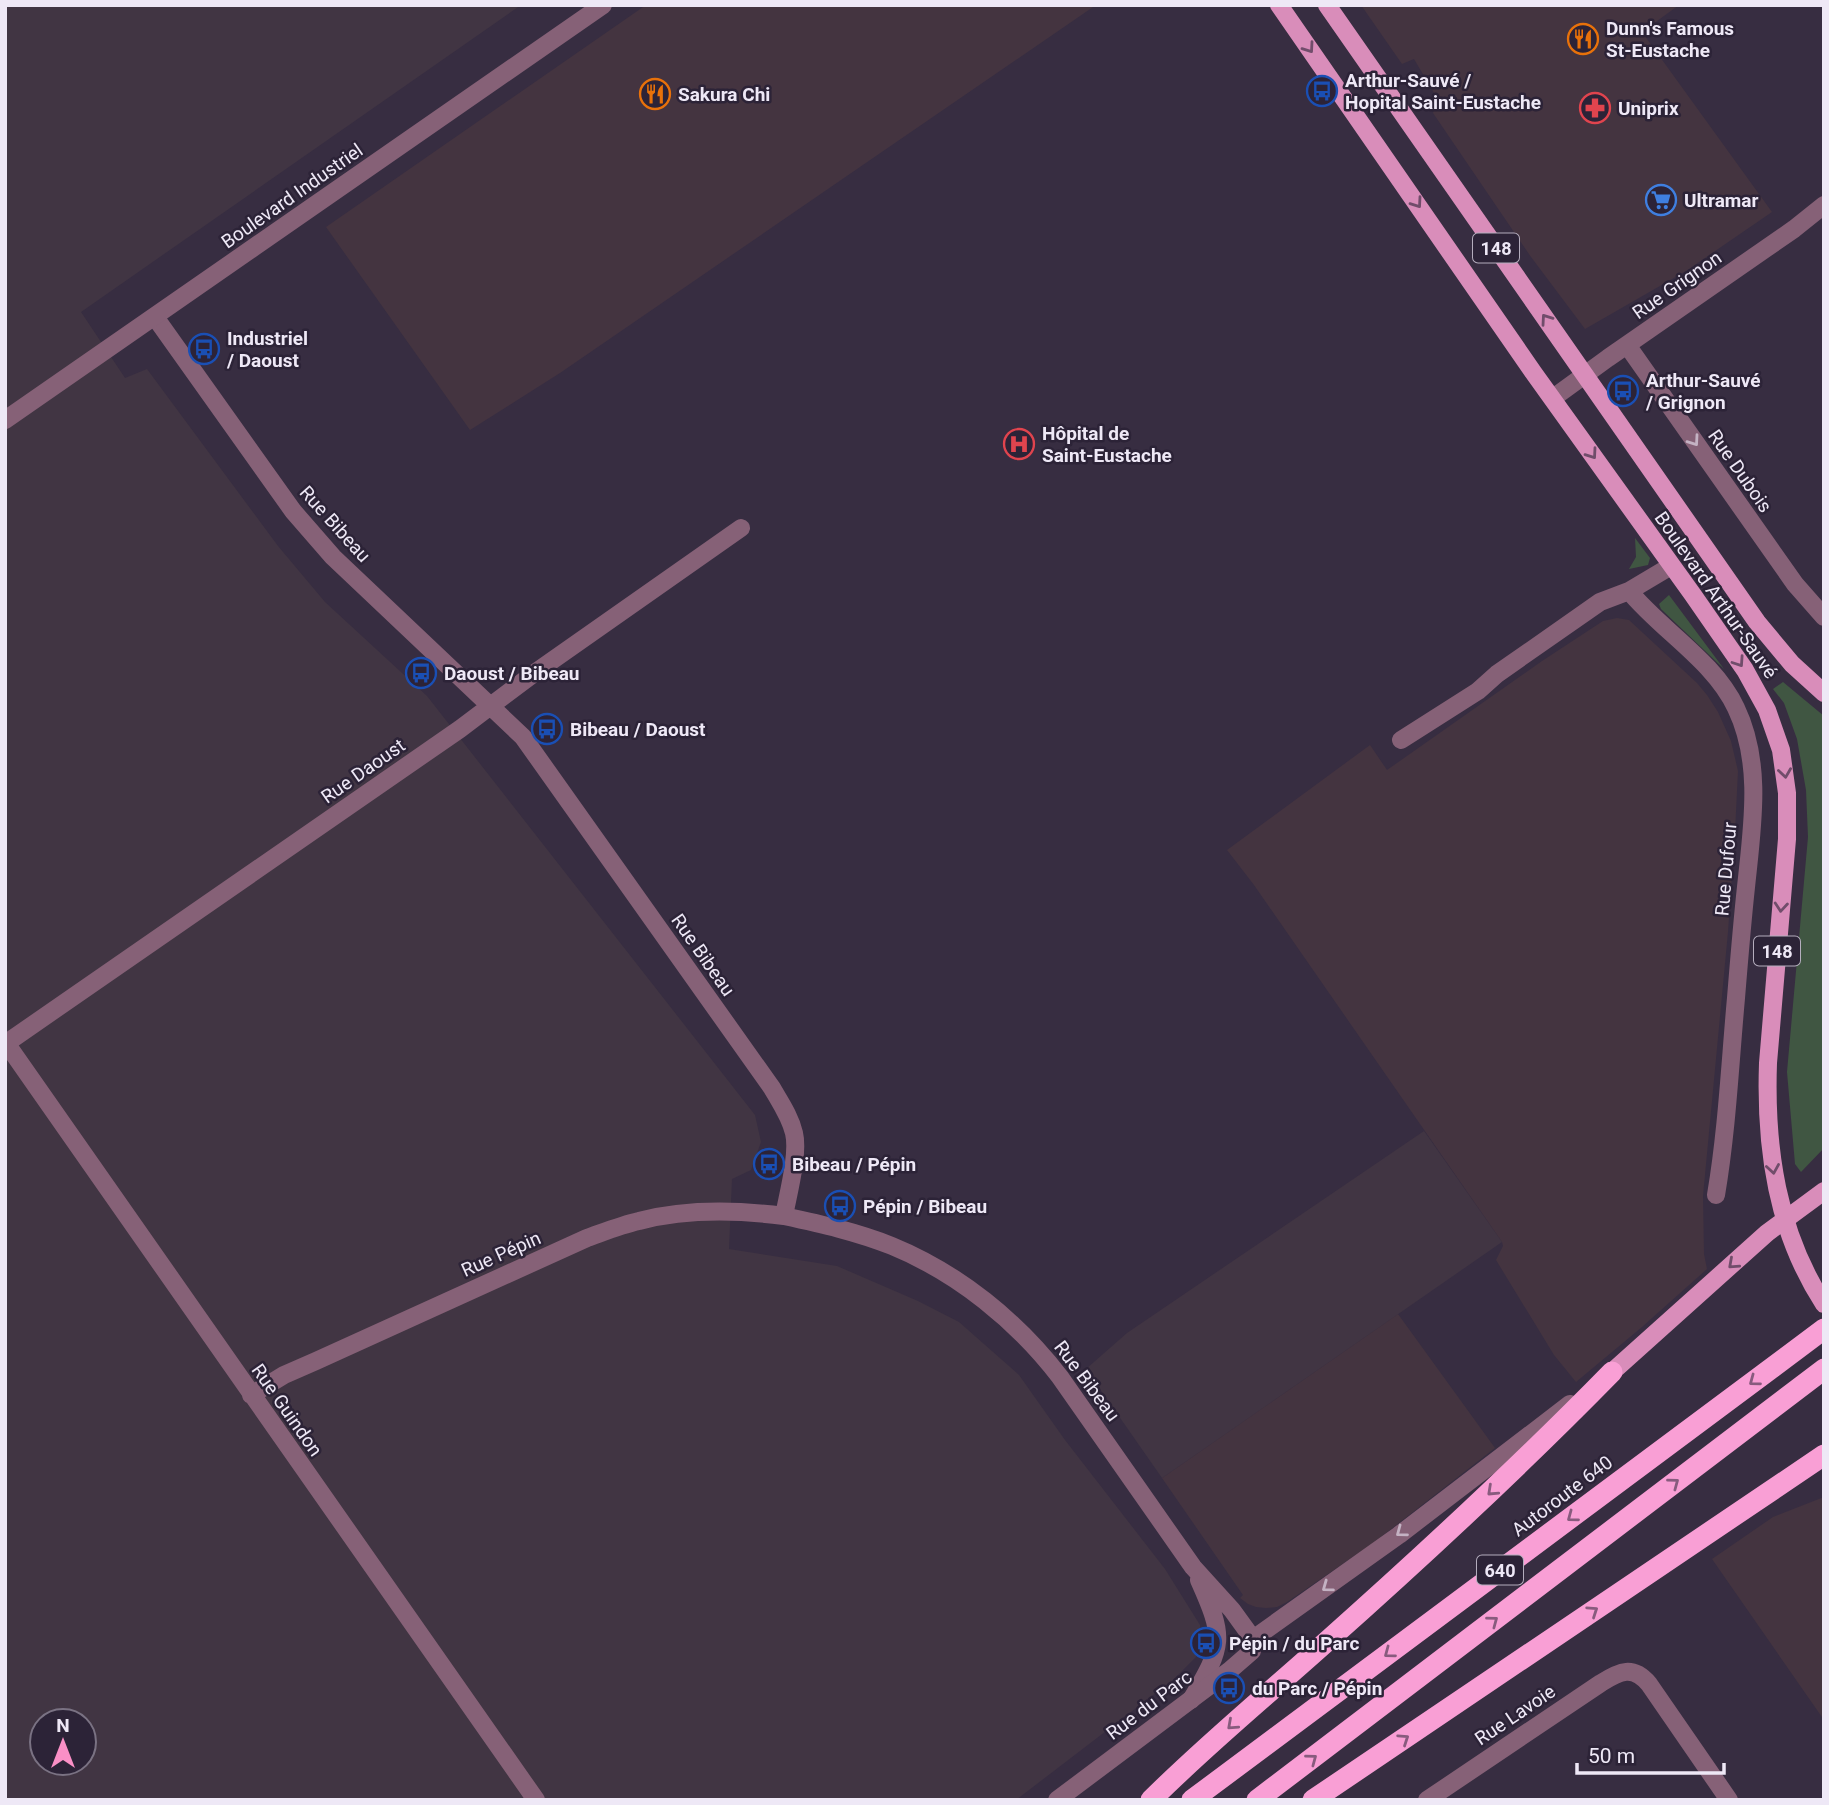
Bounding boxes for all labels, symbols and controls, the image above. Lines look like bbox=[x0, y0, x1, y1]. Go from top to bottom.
place label: Dunn's Famous St-Eustache bbox=[1606, 17, 1734, 62]
restaurant icon: Dunn's Famous St-Eustache bbox=[1566, 22, 1600, 56]
one-way arrow bbox=[1301, 40, 1313, 53]
place label: Arthur-Sauvé / Hopital Saint-Eustache bbox=[1345, 69, 1541, 114]
bus stop icon: Arthur-Sauvé / Hopital Saint-Eustache bbox=[1305, 74, 1339, 108]
restaurant icon: Sakura Chi bbox=[638, 77, 672, 111]
place label: Sakura Chi bbox=[678, 83, 770, 106]
pharmacy icon: Uniprix bbox=[1578, 91, 1612, 125]
place label: Uniprix bbox=[1618, 97, 1679, 120]
street label: Boulevard Industriel bbox=[217, 139, 367, 253]
supermarket icon: Ultramar bbox=[1644, 183, 1678, 217]
place label: Ultramar bbox=[1684, 189, 1758, 212]
one-way arrow bbox=[1409, 195, 1421, 208]
road number: 148 bbox=[1473, 234, 1519, 262]
street label: Rue Grignon bbox=[1628, 246, 1726, 324]
one-way arrow bbox=[1542, 314, 1555, 327]
place label: Industriel / Daoust bbox=[226, 327, 308, 372]
bus stop icon: Industriel / Daoust bbox=[187, 332, 221, 366]
place label: Arthur-Sauvé / Grignon bbox=[1645, 369, 1761, 414]
bus stop icon: Arthur-Sauvé / Grignon bbox=[1606, 374, 1640, 408]
place label: Hôpital de Saint-Eustache bbox=[1042, 422, 1172, 467]
street label: Rue Dubois bbox=[1703, 425, 1777, 517]
hospital icon: Hôpital de Saint-Eustache bbox=[1002, 427, 1036, 461]
one-way arrow bbox=[1686, 433, 1698, 446]
one-way arrow bbox=[1584, 446, 1596, 459]
street label: Rue Bibeau bbox=[295, 481, 375, 567]
street label: Boulevard Arthur-Sauvé bbox=[1650, 507, 1782, 683]
one-way arrow bbox=[1731, 654, 1744, 667]
bus stop icon: Daoust / Bibeau bbox=[404, 656, 438, 690]
place label: Daoust / Bibeau bbox=[444, 662, 579, 685]
bus stop icon: Bibeau / Daoust bbox=[530, 712, 564, 746]
place label: Bibeau / Daoust bbox=[570, 718, 706, 741]
street label: Rue Daoust bbox=[317, 734, 409, 808]
one-way arrow bbox=[1777, 767, 1792, 779]
street label: Rue Dufour bbox=[1710, 820, 1742, 917]
one-way arrow bbox=[1774, 902, 1789, 913]
street label: Rue Bibeau bbox=[666, 910, 740, 1000]
road number: 148 bbox=[1754, 936, 1800, 966]
bus stop icon: Bibeau / Pépin bbox=[752, 1147, 786, 1181]
place label: Bibeau / Pépin bbox=[792, 1153, 916, 1176]
one-way arrow bbox=[1765, 1163, 1780, 1175]
bus stop icon: Pépin / Bibeau bbox=[823, 1189, 857, 1223]
place label: Pépin / Bibeau bbox=[863, 1195, 987, 1218]
street label: Rue Pépin bbox=[458, 1226, 544, 1282]
one-way arrow bbox=[1728, 1256, 1741, 1268]
street label: Rue Bibeau bbox=[1049, 1336, 1125, 1426]
street label: Rue Guindon bbox=[247, 1359, 327, 1461]
one-way arrow bbox=[1749, 1372, 1762, 1385]
street label: Autoroute 640 bbox=[1507, 1451, 1617, 1541]
one-way arrow bbox=[1666, 1479, 1679, 1491]
one-way arrow bbox=[1488, 1483, 1501, 1496]
one-way arrow bbox=[1567, 1509, 1579, 1521]
one-way arrow bbox=[1397, 1524, 1409, 1537]
road number: 640 bbox=[1477, 1555, 1523, 1584]
one-way arrow bbox=[1322, 1578, 1335, 1591]
one-way arrow bbox=[1585, 1607, 1598, 1619]
one-way arrow bbox=[1485, 1616, 1498, 1629]
bus stop icon: Pépin / du Parc bbox=[1189, 1626, 1223, 1660]
place label: Pépin / du Parc bbox=[1229, 1632, 1359, 1655]
one-way arrow bbox=[1384, 1645, 1397, 1657]
street label: Rue du Parc bbox=[1102, 1665, 1196, 1745]
bus stop icon: du Parc / Pépin bbox=[1212, 1671, 1246, 1705]
place label: du Parc / Pépin bbox=[1252, 1677, 1382, 1700]
street label: Rue Lavoie bbox=[1470, 1680, 1560, 1750]
north arrow bbox=[28, 1707, 98, 1777]
text: N bbox=[56, 1714, 70, 1737]
one-way arrow bbox=[1227, 1717, 1240, 1729]
scale bar bbox=[1577, 1731, 1724, 1775]
one-way arrow bbox=[1397, 1734, 1410, 1747]
text: 50 m bbox=[1588, 1744, 1635, 1768]
one-way arrow bbox=[1304, 1754, 1317, 1767]

